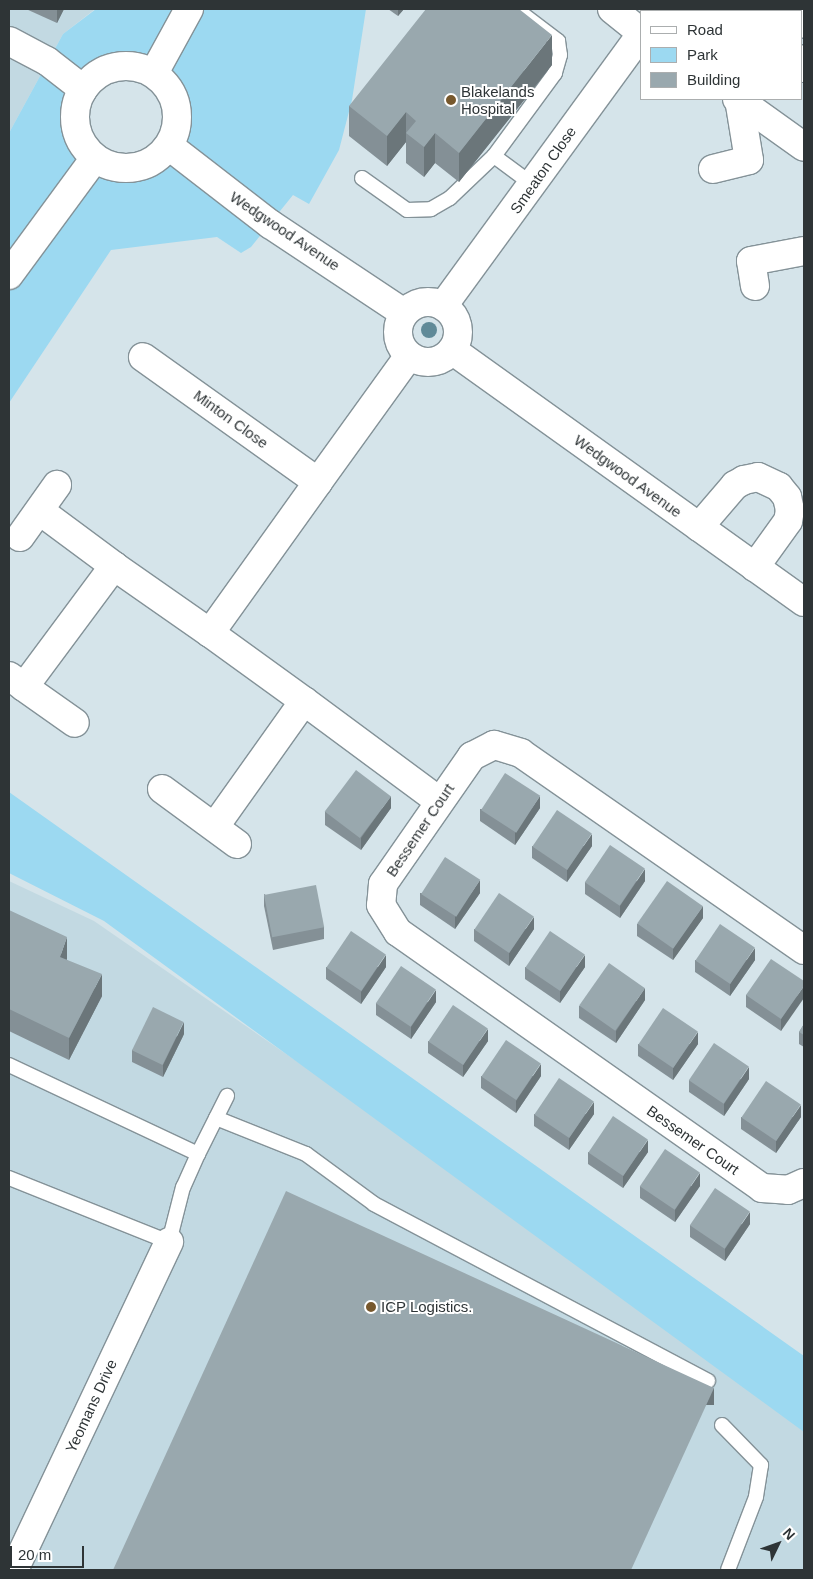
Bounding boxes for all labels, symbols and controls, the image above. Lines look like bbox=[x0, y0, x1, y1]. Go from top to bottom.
legend bbox=[640, 10, 803, 100]
text: Road bbox=[687, 21, 723, 38]
text: Park bbox=[687, 46, 718, 63]
text: Building bbox=[687, 71, 740, 88]
place label: Blakelands Hospital bbox=[461, 82, 534, 117]
marker: Blakelands Hospital bbox=[445, 94, 457, 106]
street label: Smeaton Close bbox=[506, 123, 580, 217]
street label: Wedgwood Avenue bbox=[226, 187, 344, 275]
street label: Minton Close bbox=[190, 386, 272, 452]
street label: Wedgwood Avenue bbox=[570, 431, 686, 521]
street label: Bessemer Court bbox=[382, 780, 458, 880]
street label: Bessemer Court bbox=[643, 1102, 743, 1178]
place label: ICP Logistics. bbox=[381, 1298, 473, 1316]
marker: ICP Logistics. bbox=[365, 1301, 377, 1313]
street label: Yeomans Drive bbox=[61, 1356, 121, 1456]
north arrow bbox=[753, 1519, 803, 1569]
text: N bbox=[780, 1525, 798, 1543]
scale bar bbox=[12, 1536, 86, 1568]
text: 20 m bbox=[18, 1546, 51, 1563]

